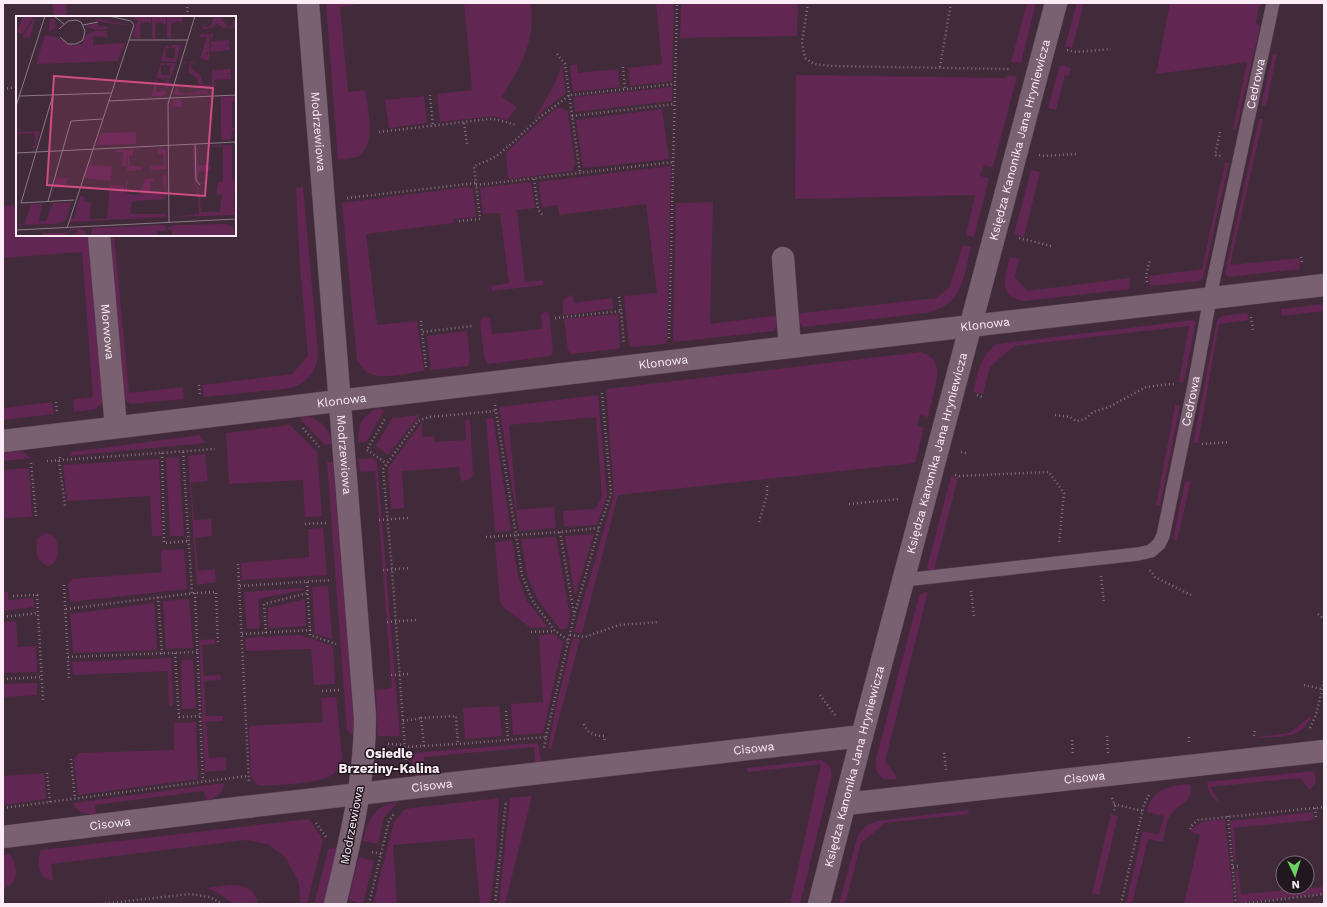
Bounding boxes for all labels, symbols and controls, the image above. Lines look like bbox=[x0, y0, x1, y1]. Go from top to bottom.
inset map bbox=[16, 16, 236, 236]
street label: Księdza Kanonika Jana Hryniewicza bbox=[986, 38, 1053, 242]
street label: Cedrowa bbox=[1243, 57, 1268, 110]
street label: Modrzewiowa bbox=[308, 91, 328, 172]
street label: Morwowa bbox=[98, 303, 117, 360]
street label: Klonowa bbox=[959, 314, 1011, 334]
street label: Księdza Kanonika Jana Hryniewicza bbox=[904, 351, 970, 555]
street label: Klonowa bbox=[638, 352, 689, 372]
street label: Cedrowa bbox=[1179, 375, 1203, 428]
street label: Klonowa bbox=[316, 391, 367, 410]
street label: Modrzewiowa bbox=[334, 414, 354, 495]
street label: Księdza Kanonika Jana Hryniewicza bbox=[822, 664, 887, 869]
street label: Cisowa bbox=[732, 739, 775, 758]
district label: Osiedle Brzeziny-Kalina bbox=[339, 746, 440, 776]
street label: Cisowa bbox=[1063, 768, 1106, 787]
street label: Cisowa bbox=[411, 776, 454, 795]
street label: Modrzewiowa bbox=[338, 784, 367, 866]
street label: Cisowa bbox=[89, 814, 132, 833]
north arrow bbox=[1275, 855, 1315, 895]
text: N bbox=[1291, 878, 1300, 891]

